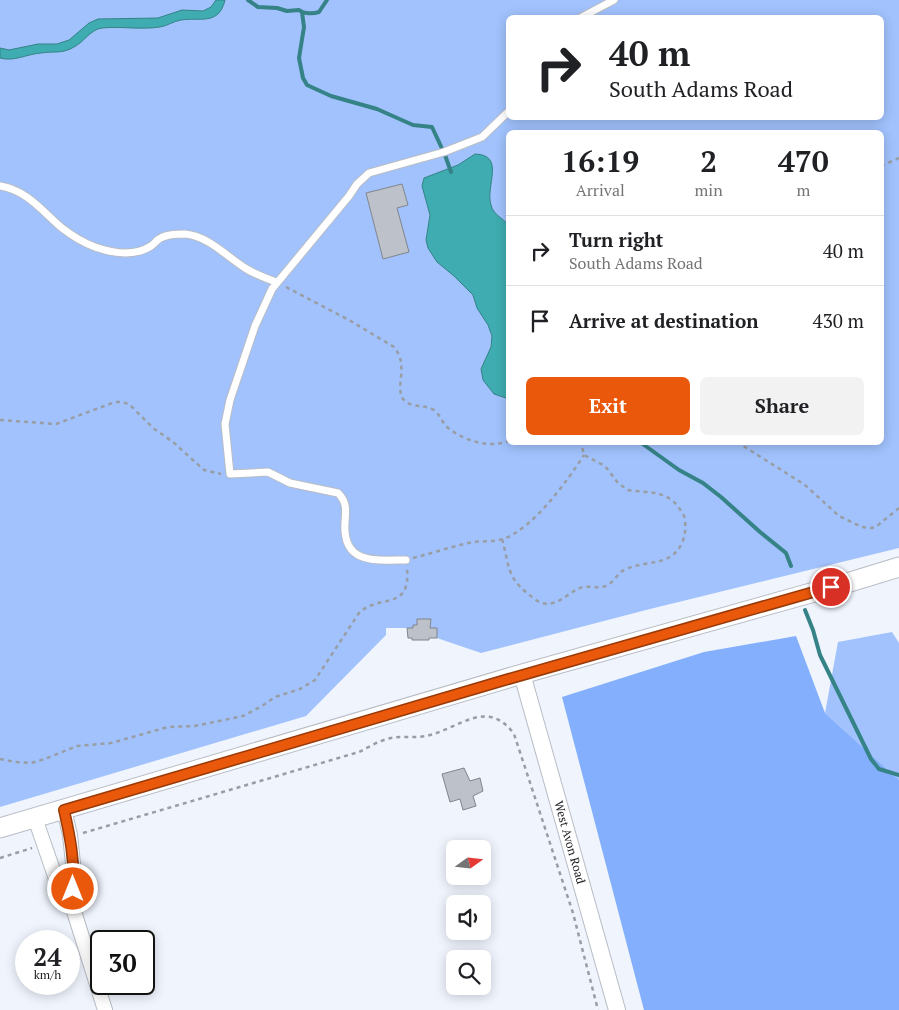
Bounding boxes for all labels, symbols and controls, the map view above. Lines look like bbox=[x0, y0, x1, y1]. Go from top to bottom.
text: 40 m bbox=[609, 30, 690, 76]
icon: right bbox=[526, 35, 591, 100]
text: South Adams Road bbox=[609, 74, 793, 103]
text: 16:19 bbox=[561, 141, 639, 181]
text: 2 bbox=[700, 141, 717, 181]
text: 470 bbox=[778, 141, 829, 181]
text: Arrival bbox=[576, 179, 625, 201]
text: min bbox=[695, 179, 723, 201]
text: m bbox=[796, 179, 810, 201]
text: Turn right bbox=[569, 227, 663, 252]
icon: right bbox=[526, 237, 554, 265]
text: 40 m bbox=[823, 238, 864, 263]
text: South Adams Road bbox=[569, 252, 703, 274]
icon: arrive bbox=[526, 307, 554, 335]
text: Arrive at destination bbox=[569, 308, 758, 333]
text: 430 m bbox=[813, 308, 864, 333]
button: Exit bbox=[526, 377, 690, 435]
button: Share bbox=[700, 377, 864, 435]
pin bbox=[810, 566, 852, 608]
icon: arrive bbox=[817, 573, 845, 601]
street label: West Avon Road bbox=[551, 799, 589, 886]
north arrow bbox=[446, 840, 491, 885]
map controls bbox=[446, 840, 491, 995]
position arrow bbox=[46, 862, 98, 914]
button: sound bbox=[446, 895, 491, 940]
speed limit sign: 30 bbox=[90, 930, 155, 995]
text: 24 bbox=[33, 940, 62, 973]
button: search bbox=[446, 950, 491, 995]
text: km/h bbox=[34, 967, 61, 982]

